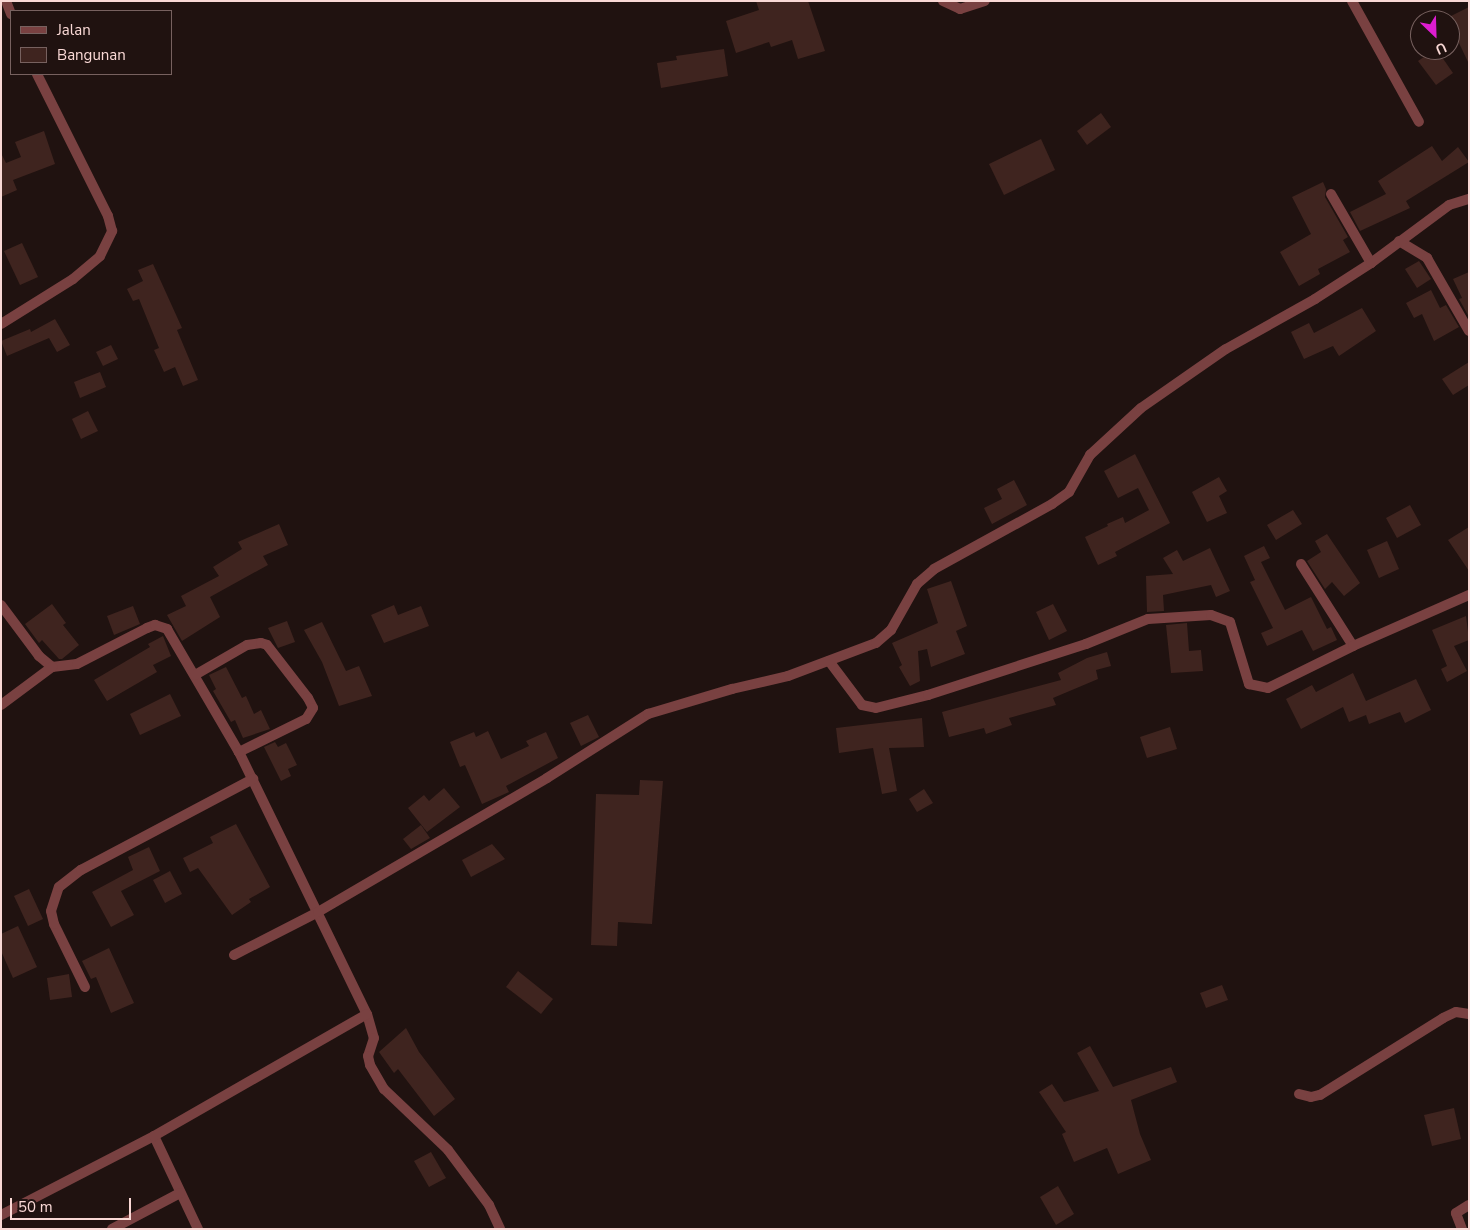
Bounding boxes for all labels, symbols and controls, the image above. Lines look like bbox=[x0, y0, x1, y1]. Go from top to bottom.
legend bbox=[10, 10, 172, 75]
north arrow bbox=[1410, 10, 1460, 60]
text: Jalan bbox=[57, 20, 91, 40]
text: U bbox=[1432, 37, 1449, 59]
text: Bangunan bbox=[57, 45, 126, 65]
scale bar bbox=[12, 1188, 134, 1220]
text: 50 m bbox=[18, 1197, 53, 1217]

